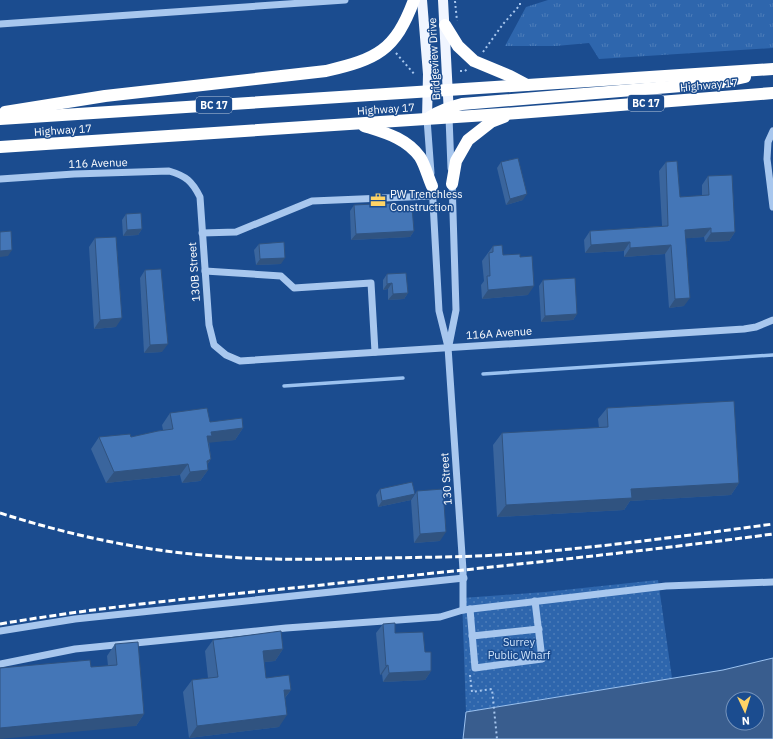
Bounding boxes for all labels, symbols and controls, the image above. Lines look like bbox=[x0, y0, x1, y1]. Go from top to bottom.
street label: Bridgeview Drive bbox=[425, 17, 443, 101]
street label: Highway 17 bbox=[680, 75, 738, 95]
road number: BC 17 bbox=[628, 95, 664, 111]
road number: BC 17 bbox=[196, 97, 232, 113]
street label: Highway 17 bbox=[357, 100, 415, 118]
street label: Highway 17 bbox=[34, 121, 92, 139]
street label: 116 Avenue bbox=[68, 155, 128, 171]
place label: PW Trenchless Construction bbox=[390, 187, 463, 214]
office icon: PW Trenchless Construction bbox=[369, 191, 387, 209]
street label: 130B Street bbox=[185, 242, 203, 302]
street label: 116A Avenue bbox=[465, 324, 533, 342]
street label: 130 Street bbox=[437, 452, 455, 506]
park label: Surrey Public Wharf bbox=[488, 635, 551, 662]
north arrow bbox=[725, 691, 765, 731]
text: N bbox=[741, 714, 750, 728]

